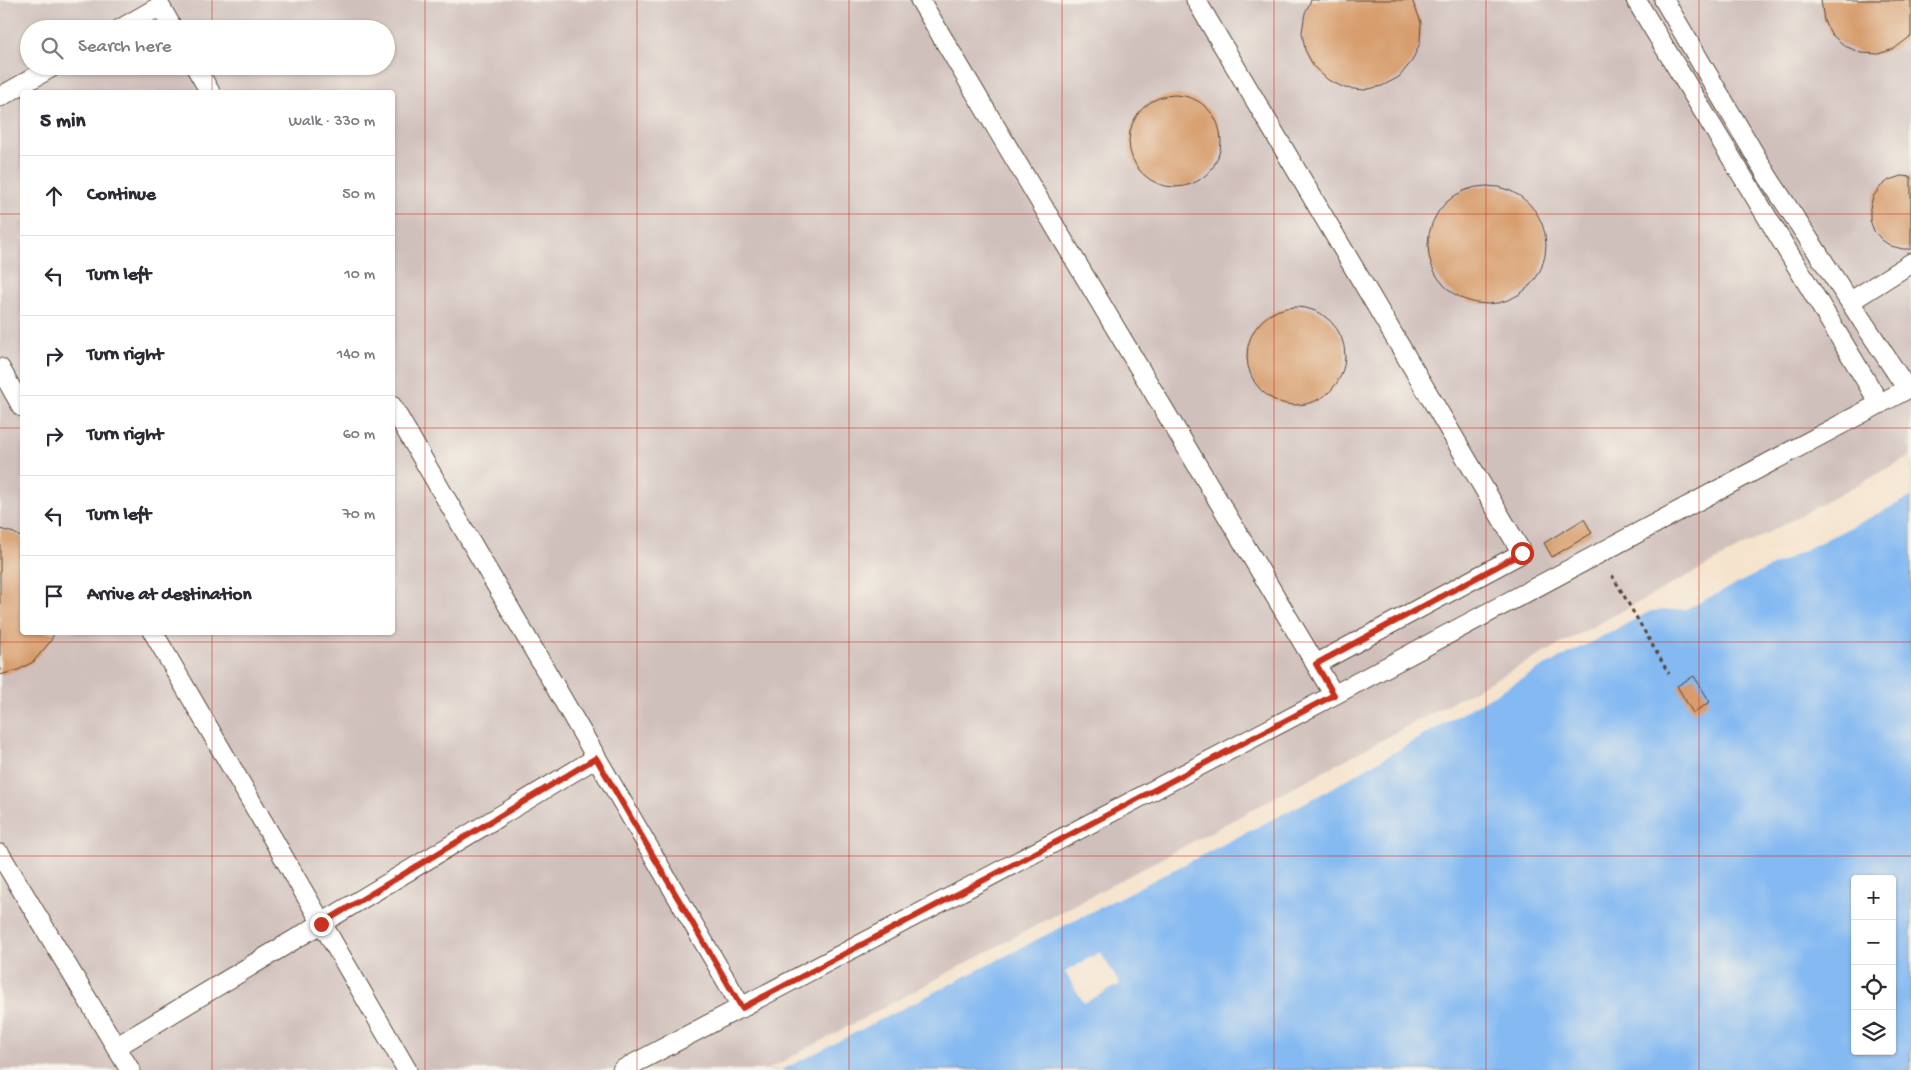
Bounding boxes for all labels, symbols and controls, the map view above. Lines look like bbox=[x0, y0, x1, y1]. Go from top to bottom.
search box bbox=[20, 20, 395, 75]
icon: search bbox=[38, 34, 66, 62]
text: Search here bbox=[78, 36, 172, 59]
text: 5 min bbox=[40, 110, 85, 135]
text: Walk · 330 m bbox=[288, 113, 375, 132]
icon: ahead bbox=[40, 182, 68, 210]
text: Continue bbox=[87, 184, 156, 207]
text: 50 m bbox=[342, 186, 375, 205]
icon: left bbox=[40, 262, 68, 290]
text: Turn left bbox=[87, 264, 151, 287]
text: 10 m bbox=[344, 266, 375, 285]
icon: right bbox=[40, 342, 68, 370]
text: Turn right bbox=[87, 344, 163, 367]
text: 140 m bbox=[337, 346, 375, 365]
icon: right bbox=[40, 422, 68, 450]
text: Turn right bbox=[87, 424, 163, 447]
text: 60 m bbox=[343, 426, 375, 445]
icon: left bbox=[40, 502, 68, 530]
text: Turn left bbox=[87, 504, 151, 527]
text: 70 m bbox=[342, 506, 375, 525]
route start bbox=[1511, 542, 1534, 565]
icon: arrive bbox=[40, 582, 68, 610]
text: Arrive at destination bbox=[87, 584, 251, 607]
map controls bbox=[1851, 875, 1896, 1055]
button: + bbox=[1851, 875, 1896, 920]
route end bbox=[310, 913, 333, 936]
button: − bbox=[1851, 920, 1896, 965]
button: locate bbox=[1851, 965, 1896, 1010]
button: layers bbox=[1851, 1010, 1896, 1055]

